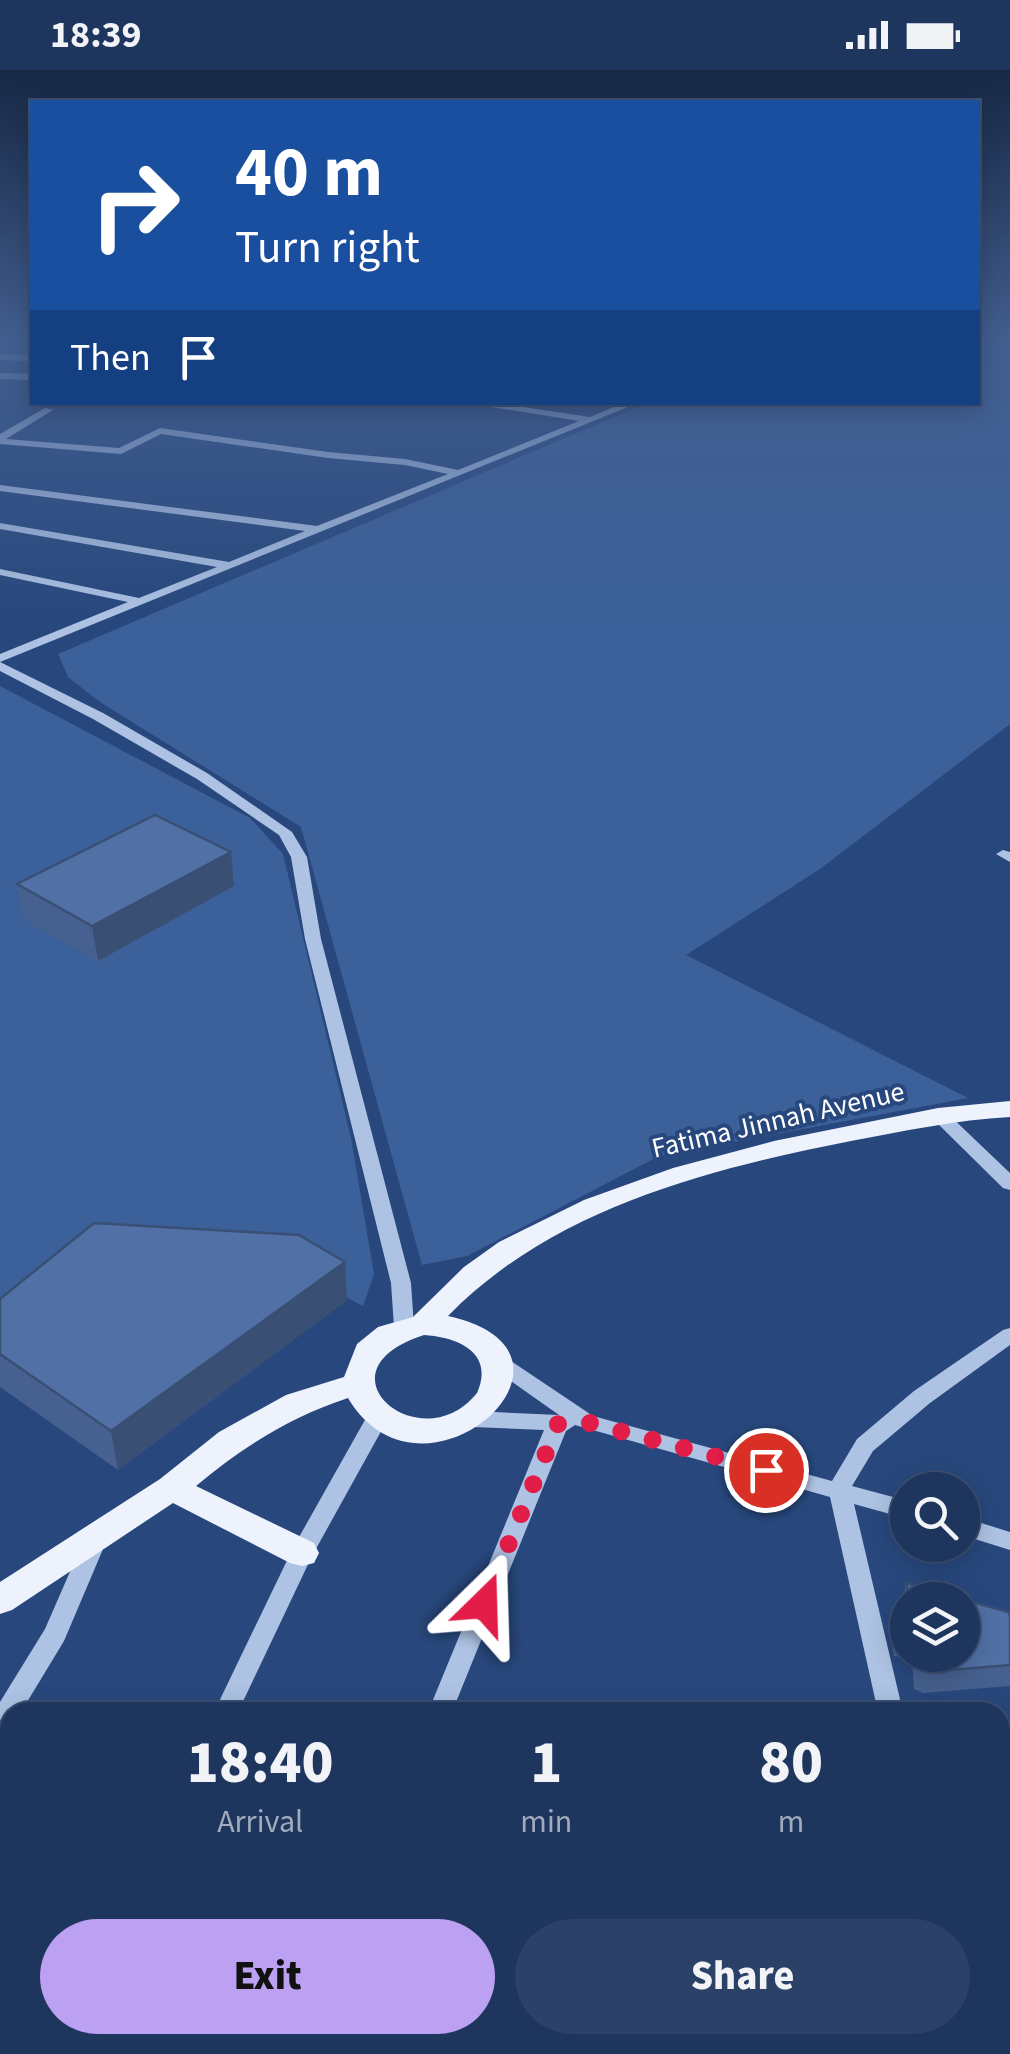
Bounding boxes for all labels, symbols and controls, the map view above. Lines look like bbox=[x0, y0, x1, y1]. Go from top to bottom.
text: 18:39 bbox=[50, 8, 142, 62]
text: 40 m bbox=[235, 123, 383, 223]
icon: right bbox=[70, 140, 200, 270]
text: Turn right bbox=[235, 216, 420, 280]
icon: arrive bbox=[171, 330, 226, 385]
text: Then bbox=[70, 331, 151, 385]
street label: Fatima Jinnah Avenue bbox=[648, 1071, 908, 1169]
pin bbox=[724, 1428, 809, 1513]
icon: arrive bbox=[739, 1443, 794, 1498]
map controls bbox=[890, 1472, 980, 1672]
button: search bbox=[890, 1472, 980, 1562]
position arrow bbox=[432, 1552, 536, 1656]
button: layers bbox=[890, 1582, 980, 1672]
text: 18:40 bbox=[187, 1721, 334, 1806]
text: 1 bbox=[530, 1721, 562, 1806]
text: 80 bbox=[759, 1721, 823, 1806]
text: Arrival bbox=[217, 1799, 303, 1845]
text: min bbox=[520, 1799, 572, 1845]
text: m bbox=[778, 1799, 804, 1845]
button: Exit bbox=[40, 1919, 495, 2034]
button: Share bbox=[515, 1919, 970, 2034]

